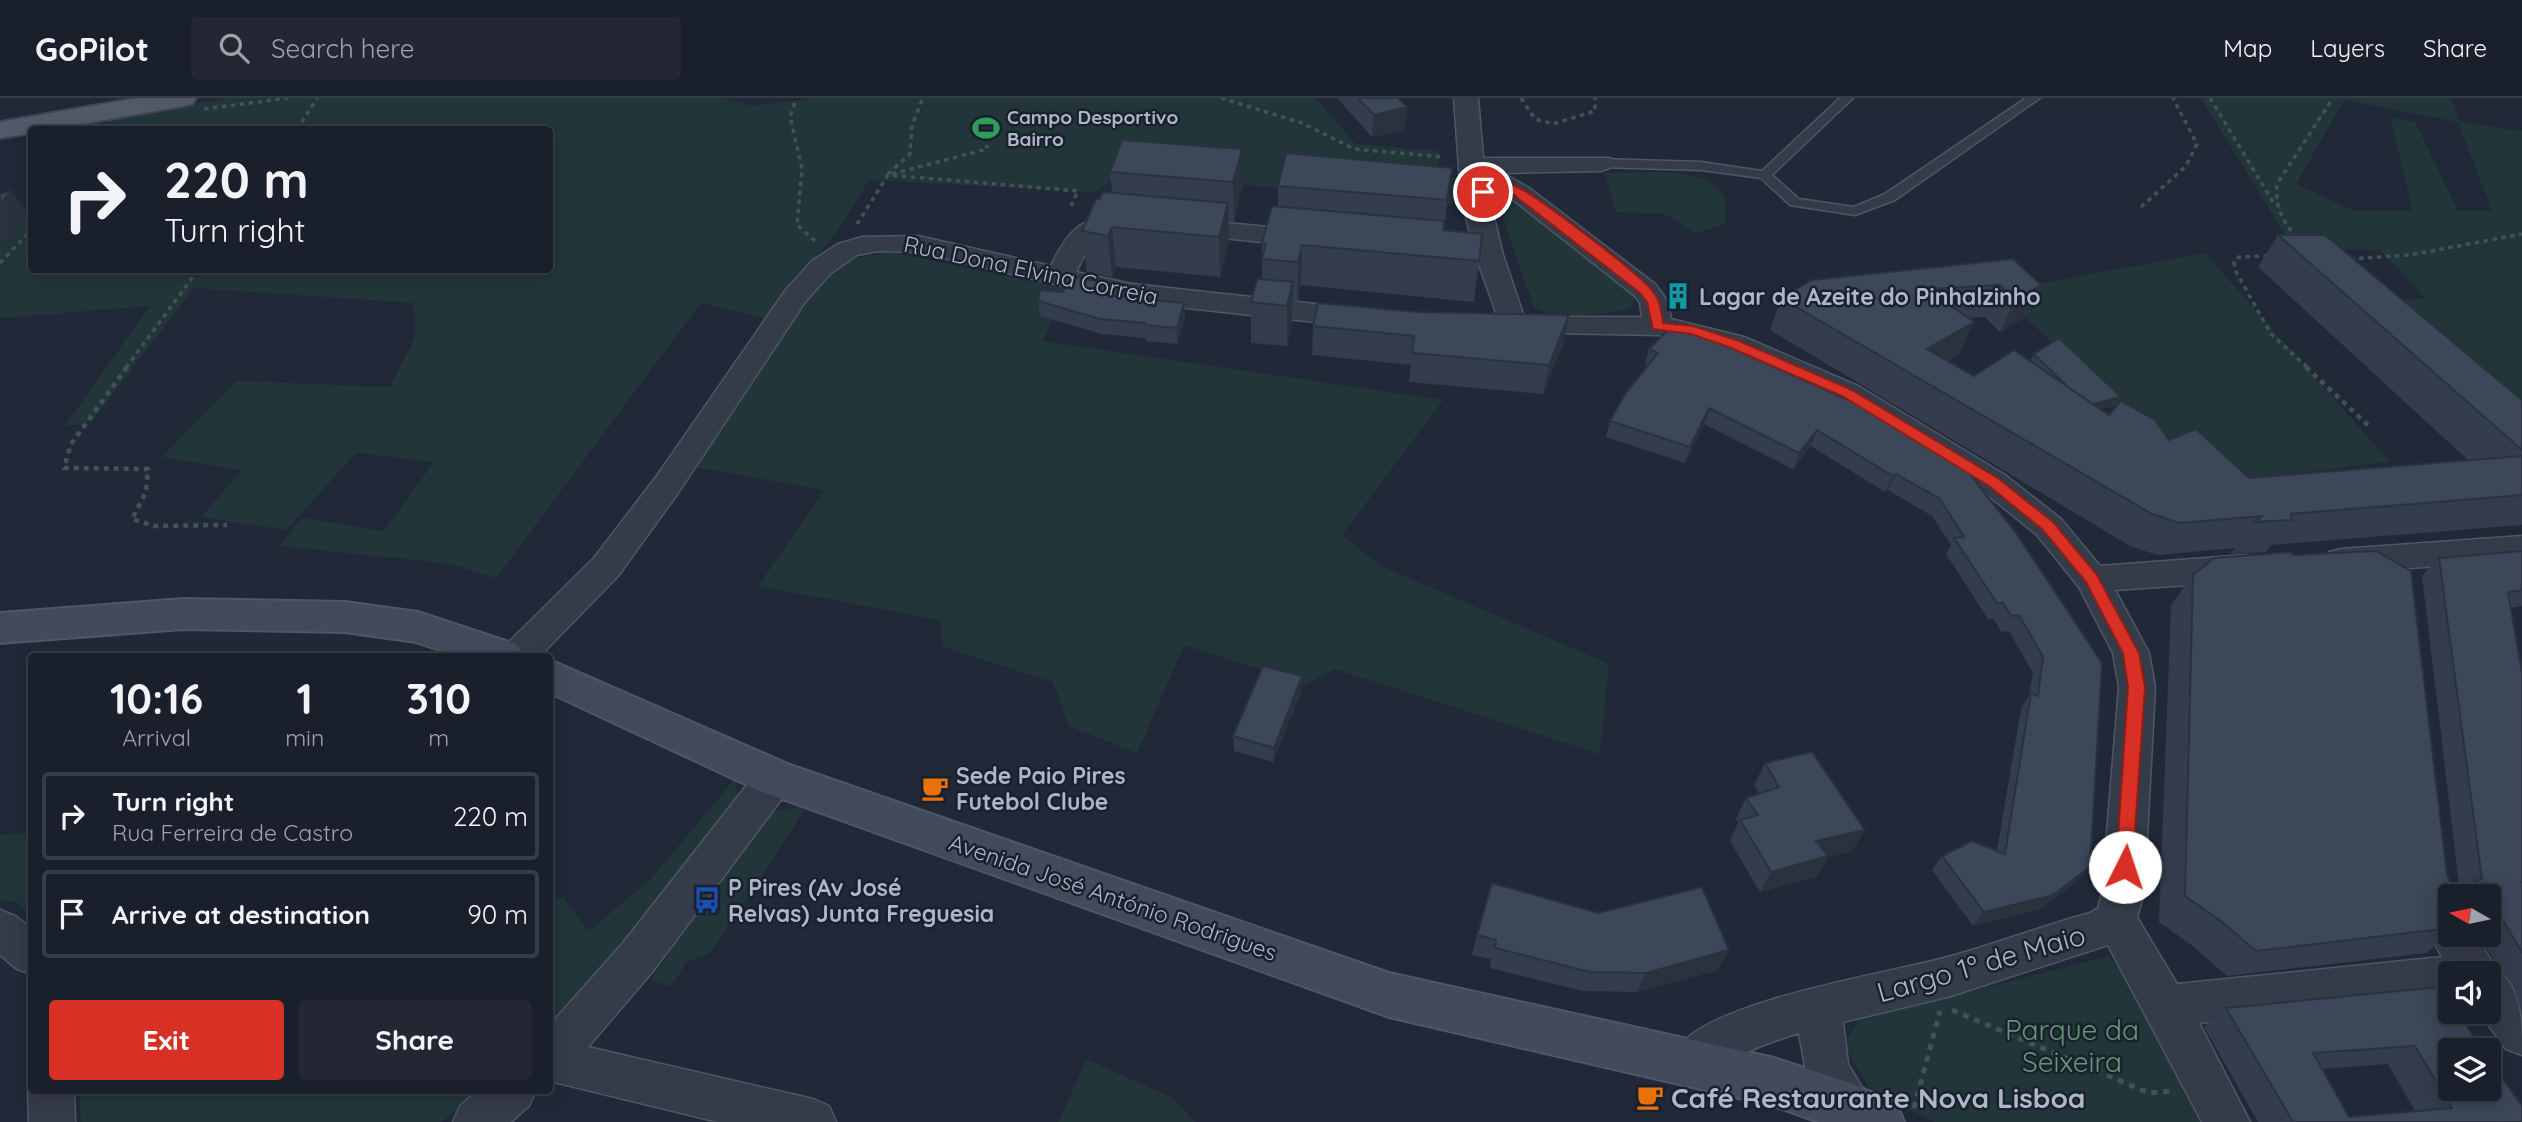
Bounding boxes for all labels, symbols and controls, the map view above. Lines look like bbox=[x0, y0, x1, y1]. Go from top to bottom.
search box bbox=[191, 17, 681, 80]
text: GoPilot bbox=[35, 28, 149, 69]
icon: search bbox=[215, 29, 253, 67]
text: Search here bbox=[271, 32, 414, 65]
text: Map bbox=[2223, 33, 2272, 63]
text: Layers bbox=[2310, 33, 2385, 63]
text: Share bbox=[2423, 33, 2487, 63]
place label: Campo Desportivo Bairro bbox=[1007, 105, 1178, 151]
sports icon: Campo Desportivo Bairro bbox=[971, 113, 1001, 143]
text: 220 m bbox=[164, 149, 309, 210]
icon: right bbox=[49, 154, 140, 245]
pin bbox=[1453, 162, 1513, 222]
icon: arrive bbox=[1464, 173, 1502, 211]
text: Turn right bbox=[164, 210, 305, 250]
street label: Rua Dona Elvina Correia bbox=[901, 229, 1161, 311]
building icon: Lagar de Azeite do Pinhalzinho bbox=[1663, 281, 1693, 311]
place label: Lagar de Azeite do Pinhalzinho bbox=[1699, 282, 2041, 311]
text: 10:16 bbox=[110, 672, 203, 725]
text: 1 bbox=[297, 672, 313, 725]
text: 310 bbox=[406, 672, 471, 725]
text: Arrival bbox=[122, 723, 191, 752]
text: min bbox=[285, 723, 324, 752]
text: m bbox=[428, 723, 449, 752]
place label: Sede Paio Pires Futebol Clube bbox=[956, 761, 1126, 816]
cafe icon: Sede Paio Pires Futebol Clube bbox=[920, 773, 950, 803]
text: Turn right bbox=[112, 785, 234, 818]
icon: right bbox=[53, 797, 91, 835]
text: 220 m bbox=[453, 800, 528, 833]
text: Rua Ferreira de Castro bbox=[112, 818, 353, 847]
street label: Avenida José António Rodrigues bbox=[945, 827, 1281, 967]
position arrow bbox=[2088, 830, 2162, 904]
place label: P Pires (Av José Relvas) Junta Freguesia bbox=[728, 873, 994, 928]
north arrow bbox=[2438, 884, 2501, 947]
map controls bbox=[2438, 884, 2501, 1101]
bus stop icon: P Pires (Av José Relvas) Junta Freguesia bbox=[692, 885, 722, 915]
icon: arrive bbox=[53, 895, 91, 933]
text: Arrive at destination bbox=[112, 898, 370, 931]
text: 90 m bbox=[467, 898, 528, 931]
street label: Largo 1º de Maio bbox=[1873, 917, 2089, 1009]
button: sound bbox=[2438, 961, 2501, 1024]
button: Exit bbox=[49, 1000, 284, 1080]
button: Share bbox=[298, 1000, 532, 1080]
park label: Parque da Seixeira bbox=[2005, 1012, 2139, 1079]
button: layers bbox=[2438, 1038, 2501, 1101]
place label: Café Restaurante Nova Lisboa bbox=[1671, 1080, 2085, 1115]
cafe icon: Café Restaurante Nova Lisboa bbox=[1635, 1082, 1665, 1112]

